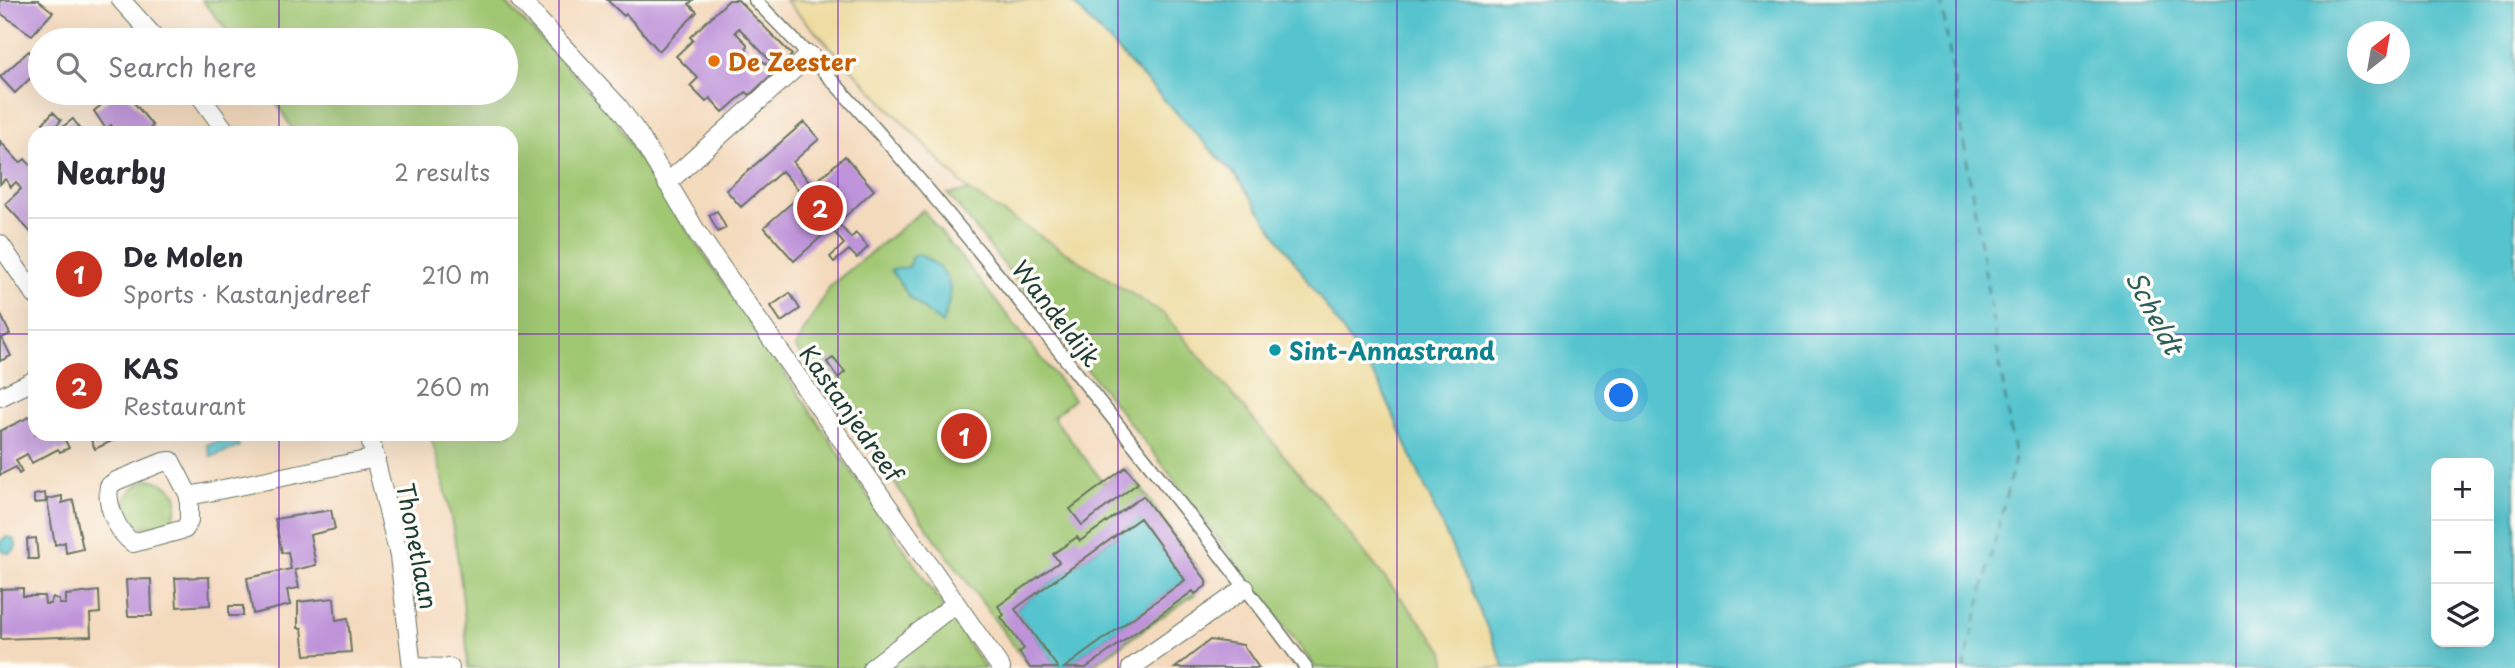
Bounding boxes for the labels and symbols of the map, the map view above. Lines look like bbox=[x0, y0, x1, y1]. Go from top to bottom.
north arrow bbox=[2347, 21, 2410, 84]
place label: De Zeester bbox=[728, 43, 857, 79]
marker: De Zeester bbox=[706, 53, 722, 69]
pin: 2 bbox=[797, 182, 843, 234]
street label: Wandeldijk bbox=[1004, 252, 1110, 374]
water label: Scheldt bbox=[2117, 263, 2195, 364]
place label: Sint-Annastrand bbox=[1289, 332, 1495, 368]
street label: Kastanjedreef bbox=[791, 337, 914, 490]
marker: Sint-Annastrand bbox=[1267, 342, 1283, 358]
your location bbox=[1604, 378, 1638, 412]
pin: 1 bbox=[941, 410, 987, 462]
street label: Thonetlaan bbox=[388, 480, 448, 612]

